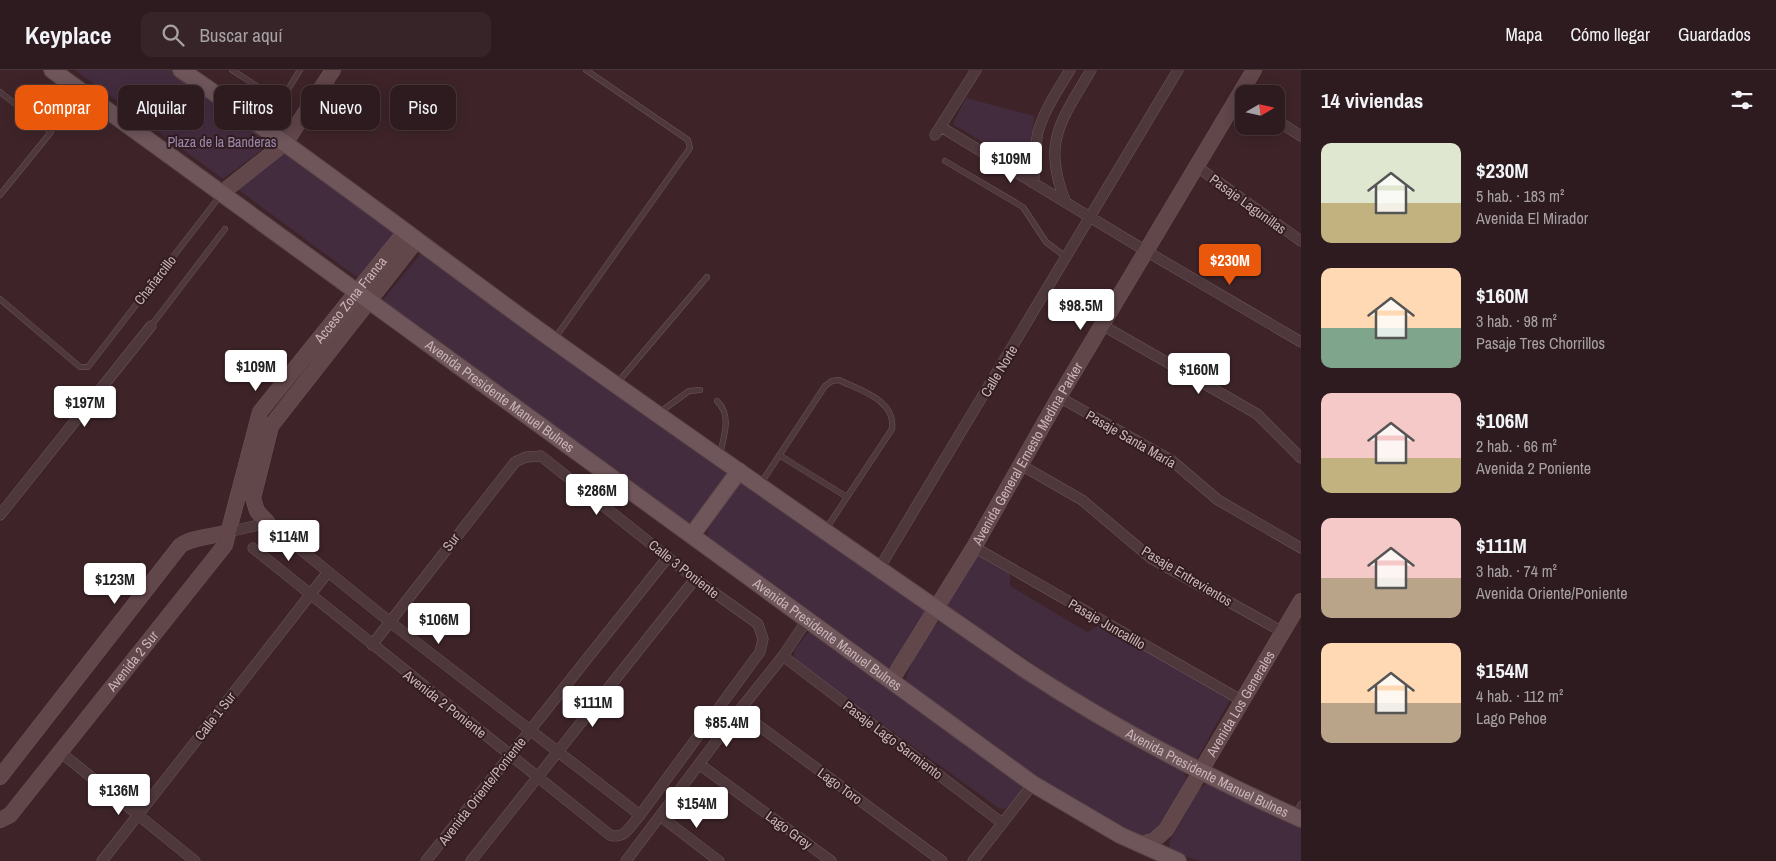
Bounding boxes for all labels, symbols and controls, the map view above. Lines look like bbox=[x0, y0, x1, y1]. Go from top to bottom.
search box bbox=[141, 12, 491, 57]
text: Keyplace bbox=[25, 19, 111, 51]
icon: search bbox=[159, 21, 187, 49]
text: Buscar aquí bbox=[199, 22, 283, 48]
text: Mapa bbox=[1505, 22, 1542, 47]
text: Cómo llegar bbox=[1570, 22, 1650, 47]
text: Guardados bbox=[1678, 22, 1751, 47]
chip: Comprar bbox=[15, 85, 108, 130]
chip: Alquilar bbox=[118, 85, 204, 130]
chip: Filtros bbox=[214, 85, 291, 130]
chip: Nuevo bbox=[301, 85, 380, 130]
chip: Piso bbox=[390, 85, 456, 130]
north arrow bbox=[1235, 85, 1285, 135]
map controls bbox=[1235, 85, 1285, 135]
text: 14 viviendas bbox=[1321, 86, 1423, 115]
icon: filters bbox=[1728, 86, 1756, 114]
park label: Plaza de la Banderas bbox=[167, 133, 277, 151]
pin: $109M bbox=[976, 142, 1046, 184]
text: $109M bbox=[991, 147, 1031, 169]
text: $230M bbox=[1476, 156, 1529, 185]
icon: home bbox=[1361, 163, 1421, 223]
street label: Pasaje Lagunillas bbox=[1206, 170, 1290, 238]
text: 5 hab. · 183 m² bbox=[1476, 185, 1564, 207]
text: Avenida El Mirador bbox=[1476, 207, 1588, 229]
pin: $230M bbox=[1195, 244, 1265, 286]
text: $230M bbox=[1210, 249, 1250, 271]
street label: Chañarcillo bbox=[130, 252, 180, 308]
street label: Acceso Zona Franca bbox=[309, 252, 391, 347]
text: $160M bbox=[1476, 281, 1529, 310]
pin: $98.5M bbox=[1040, 288, 1122, 331]
icon: home bbox=[1361, 288, 1421, 348]
text: $98.5M bbox=[1059, 294, 1103, 316]
text: 3 hab. · 98 m² bbox=[1476, 310, 1557, 332]
text: Pasaje Tres Chorrillos bbox=[1476, 332, 1605, 354]
street label: Avenida Presidente Manuel Bulnes bbox=[421, 335, 578, 456]
street label: Calle Norte bbox=[976, 342, 1022, 400]
pin: $109M bbox=[221, 350, 291, 392]
pin: $160M bbox=[1164, 352, 1234, 395]
text: $109M bbox=[236, 355, 276, 377]
text: $160M bbox=[1179, 358, 1219, 380]
street label: Avenida General Ernesto Medina Parker bbox=[967, 359, 1087, 549]
pin: $197M bbox=[50, 386, 120, 428]
text: $197M bbox=[65, 391, 105, 413]
street label: Pasaje Santa María bbox=[1083, 406, 1180, 472]
text: $106M bbox=[1476, 406, 1529, 435]
icon: home bbox=[1361, 413, 1421, 473]
text: 2 hab. · 66 m² bbox=[1476, 435, 1557, 457]
text: Avenida 2 Poniente bbox=[1476, 457, 1591, 479]
pin: $286M bbox=[562, 474, 632, 516]
text: $286M bbox=[577, 479, 617, 501]
pin: $114M bbox=[254, 520, 324, 562]
text: $114M bbox=[269, 525, 309, 547]
street label: Sur bbox=[438, 529, 464, 555]
text: $111M bbox=[1476, 531, 1527, 560]
street label: Calle 3 Poniente bbox=[645, 536, 723, 602]
icon: home bbox=[1361, 538, 1421, 598]
street label: Pasaje Entrevientos bbox=[1138, 542, 1236, 610]
text: 3 hab. · 74 m² bbox=[1476, 560, 1557, 582]
pin: $123M bbox=[80, 562, 150, 605]
text: $123M bbox=[95, 568, 135, 590]
street label: Avenida Presidente Manuel Bulnes bbox=[748, 573, 906, 695]
text: Avenida Oriente/Poniente bbox=[1476, 582, 1628, 604]
street label: Pasaje Juncalillo bbox=[1065, 595, 1149, 653]
pin: $106M bbox=[404, 602, 474, 645]
text: $106M bbox=[419, 608, 459, 630]
street label: Avenida 2 Sur bbox=[102, 627, 162, 696]
street label: Avenida Los Generales bbox=[1202, 647, 1279, 761]
text: $154M bbox=[1476, 656, 1529, 685]
icon: home bbox=[1361, 663, 1421, 723]
street label: Avenida 2 Poniente bbox=[399, 665, 490, 742]
text: 4 hab. · 112 m² bbox=[1476, 685, 1563, 707]
pin: $111M bbox=[558, 686, 628, 728]
street label: Calle 1 Sur bbox=[190, 688, 240, 744]
text: $111M bbox=[574, 691, 612, 713]
street label: Pasaje Lago Sarmiento bbox=[840, 697, 946, 783]
pin: $85.4M bbox=[686, 706, 768, 748]
text: Lago Pehoe bbox=[1476, 707, 1547, 729]
text: $85.4M bbox=[705, 711, 749, 733]
street label: Avenida Presidente Manuel Bulnes bbox=[1122, 723, 1292, 821]
street label: Avenida Oriente/Poniente bbox=[433, 733, 530, 850]
street label: Lago Toro bbox=[814, 764, 866, 808]
pin: $136M bbox=[84, 774, 154, 816]
text: $136M bbox=[99, 779, 139, 801]
pin: $154M bbox=[662, 786, 732, 829]
text: $154M bbox=[677, 792, 717, 814]
street label: Lago Grey bbox=[762, 807, 816, 853]

